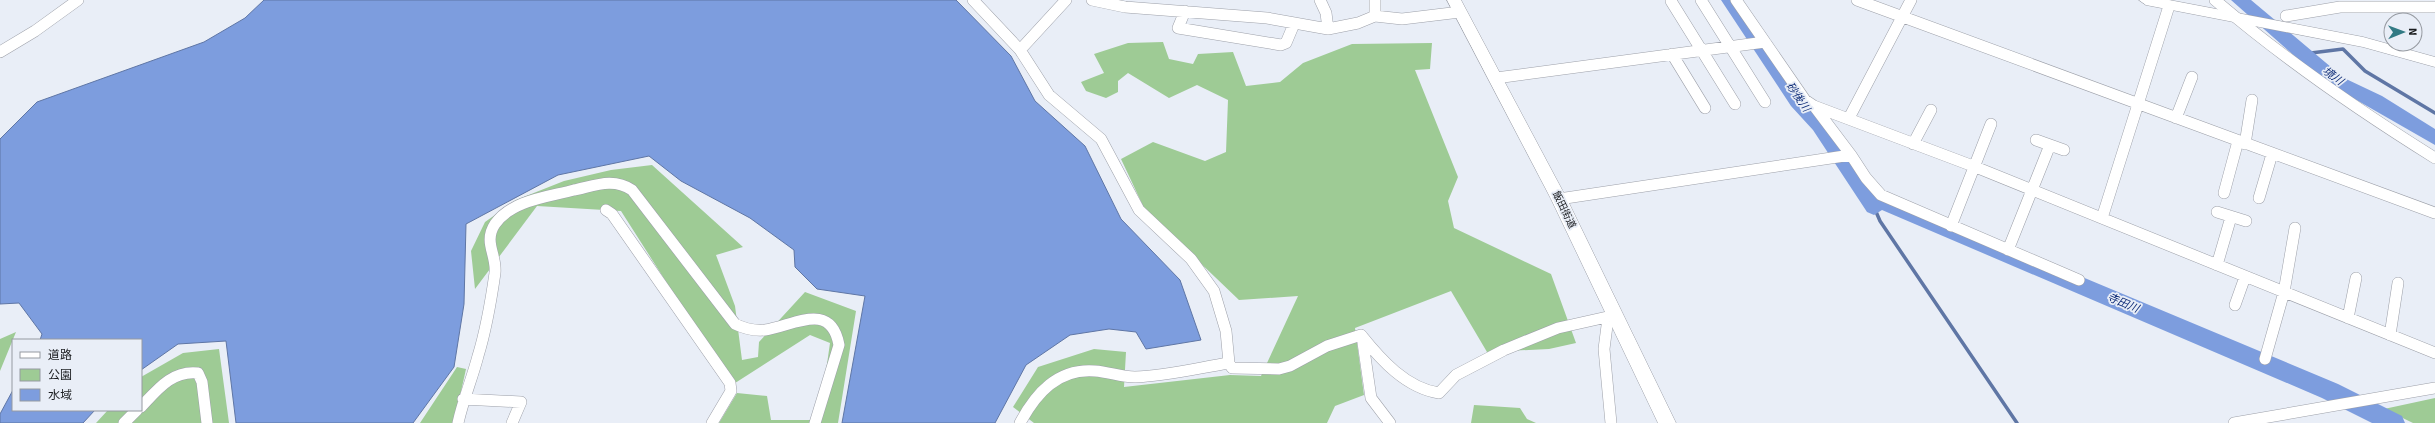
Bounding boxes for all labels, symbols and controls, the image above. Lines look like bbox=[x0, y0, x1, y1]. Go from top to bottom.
north arrow bbox=[2383, 12, 2423, 52]
text: N bbox=[2406, 28, 2419, 36]
water label: 境川 bbox=[2320, 64, 2346, 88]
water label: 砂後川 bbox=[1783, 80, 1813, 115]
street label: 飯田街道 bbox=[1550, 189, 1578, 231]
water label: 寺田川 bbox=[2105, 291, 2142, 316]
legend bbox=[12, 339, 142, 411]
text: 道路 bbox=[48, 348, 72, 363]
text: 公園 bbox=[48, 368, 72, 383]
text: 水域 bbox=[48, 388, 72, 403]

